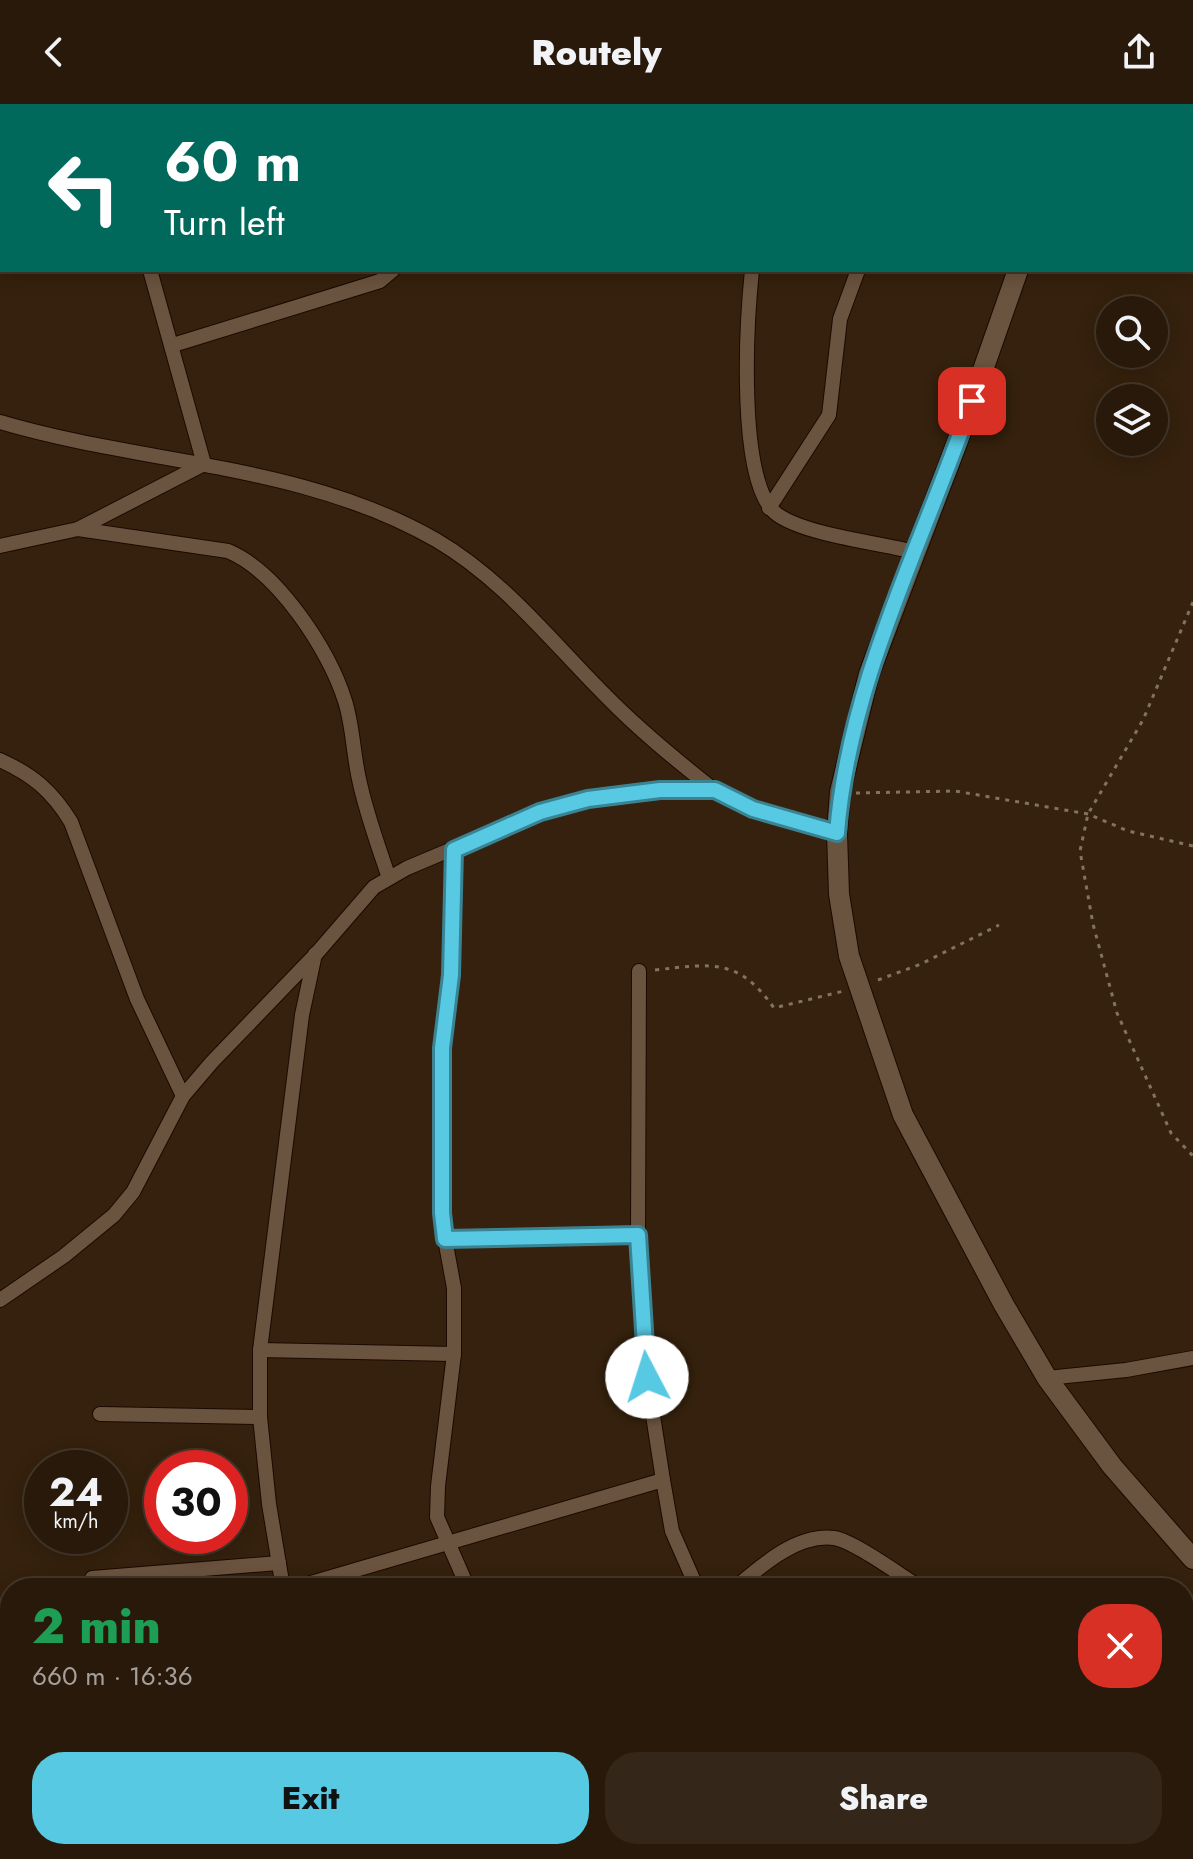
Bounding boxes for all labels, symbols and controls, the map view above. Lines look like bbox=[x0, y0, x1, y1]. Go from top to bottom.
text: Routely bbox=[531, 26, 662, 78]
icon: back bbox=[32, 30, 76, 74]
icon: share bbox=[1117, 30, 1161, 74]
text: 60 m bbox=[164, 121, 301, 202]
icon: left bbox=[32, 136, 136, 240]
text: Turn left bbox=[164, 196, 285, 248]
map controls bbox=[1096, 296, 1168, 456]
button: search bbox=[1096, 296, 1168, 368]
pin bbox=[938, 367, 1006, 435]
icon: arrive bbox=[950, 379, 994, 423]
button: layers bbox=[1096, 384, 1168, 456]
position arrow bbox=[605, 1335, 689, 1419]
speed limit sign: 30 bbox=[144, 1450, 248, 1554]
text: 24 bbox=[49, 1463, 103, 1521]
text: km/h bbox=[53, 1507, 99, 1536]
text: 2 min bbox=[32, 1592, 161, 1661]
button: close bbox=[1078, 1604, 1162, 1688]
text: 660 m · 16:36 bbox=[32, 1657, 193, 1695]
button: Exit bbox=[32, 1752, 589, 1844]
button: Share bbox=[605, 1752, 1162, 1844]

